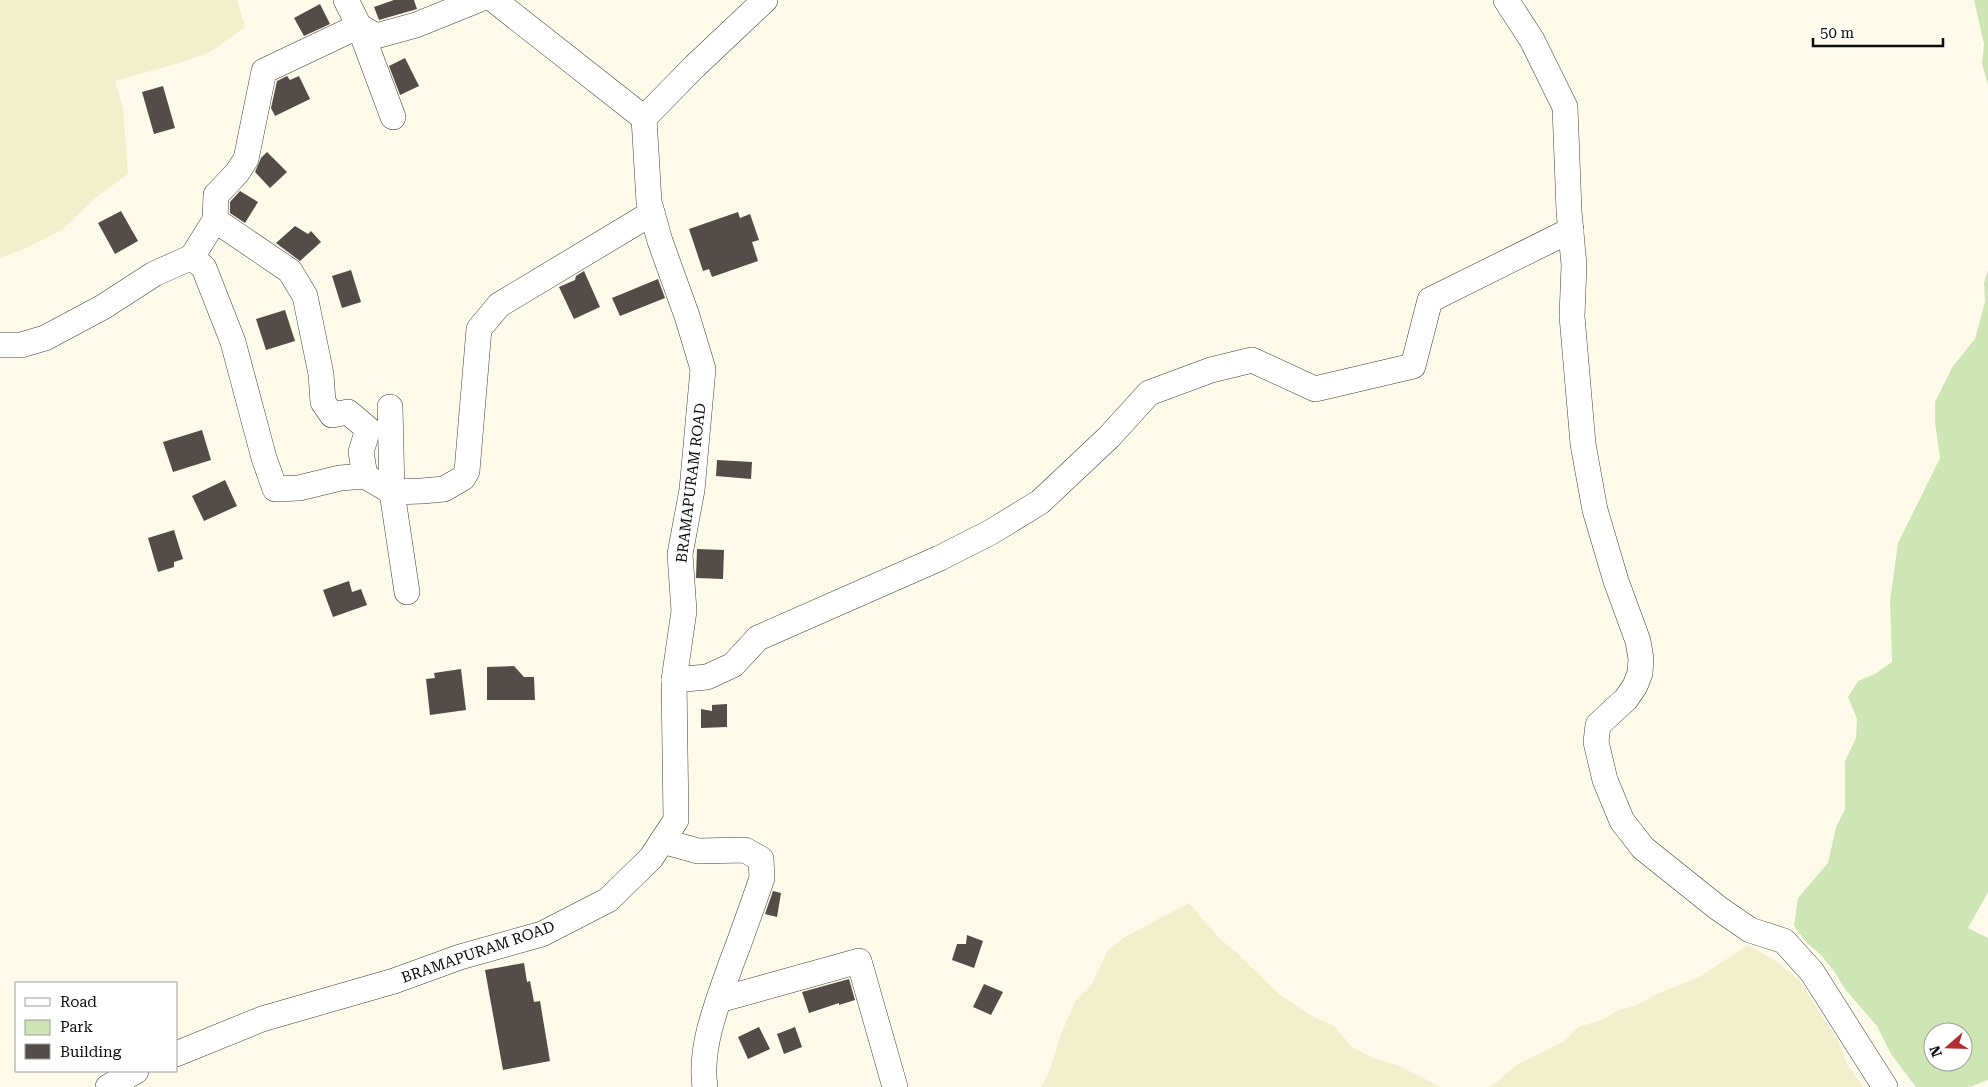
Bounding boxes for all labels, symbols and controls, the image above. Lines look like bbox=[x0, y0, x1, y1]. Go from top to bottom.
scale bar bbox=[1813, 15, 1943, 47]
text: 50 m bbox=[1820, 24, 1855, 42]
street label: BRAMAPURAM ROAD bbox=[672, 402, 710, 564]
street label: BRAMAPURAM ROAD bbox=[399, 917, 557, 987]
legend bbox=[15, 982, 178, 1072]
text: Road bbox=[60, 993, 97, 1011]
text: Park bbox=[60, 1018, 94, 1036]
north arrow bbox=[1923, 1022, 1973, 1072]
text: Building bbox=[60, 1043, 122, 1061]
text: N bbox=[1926, 1043, 1945, 1059]

